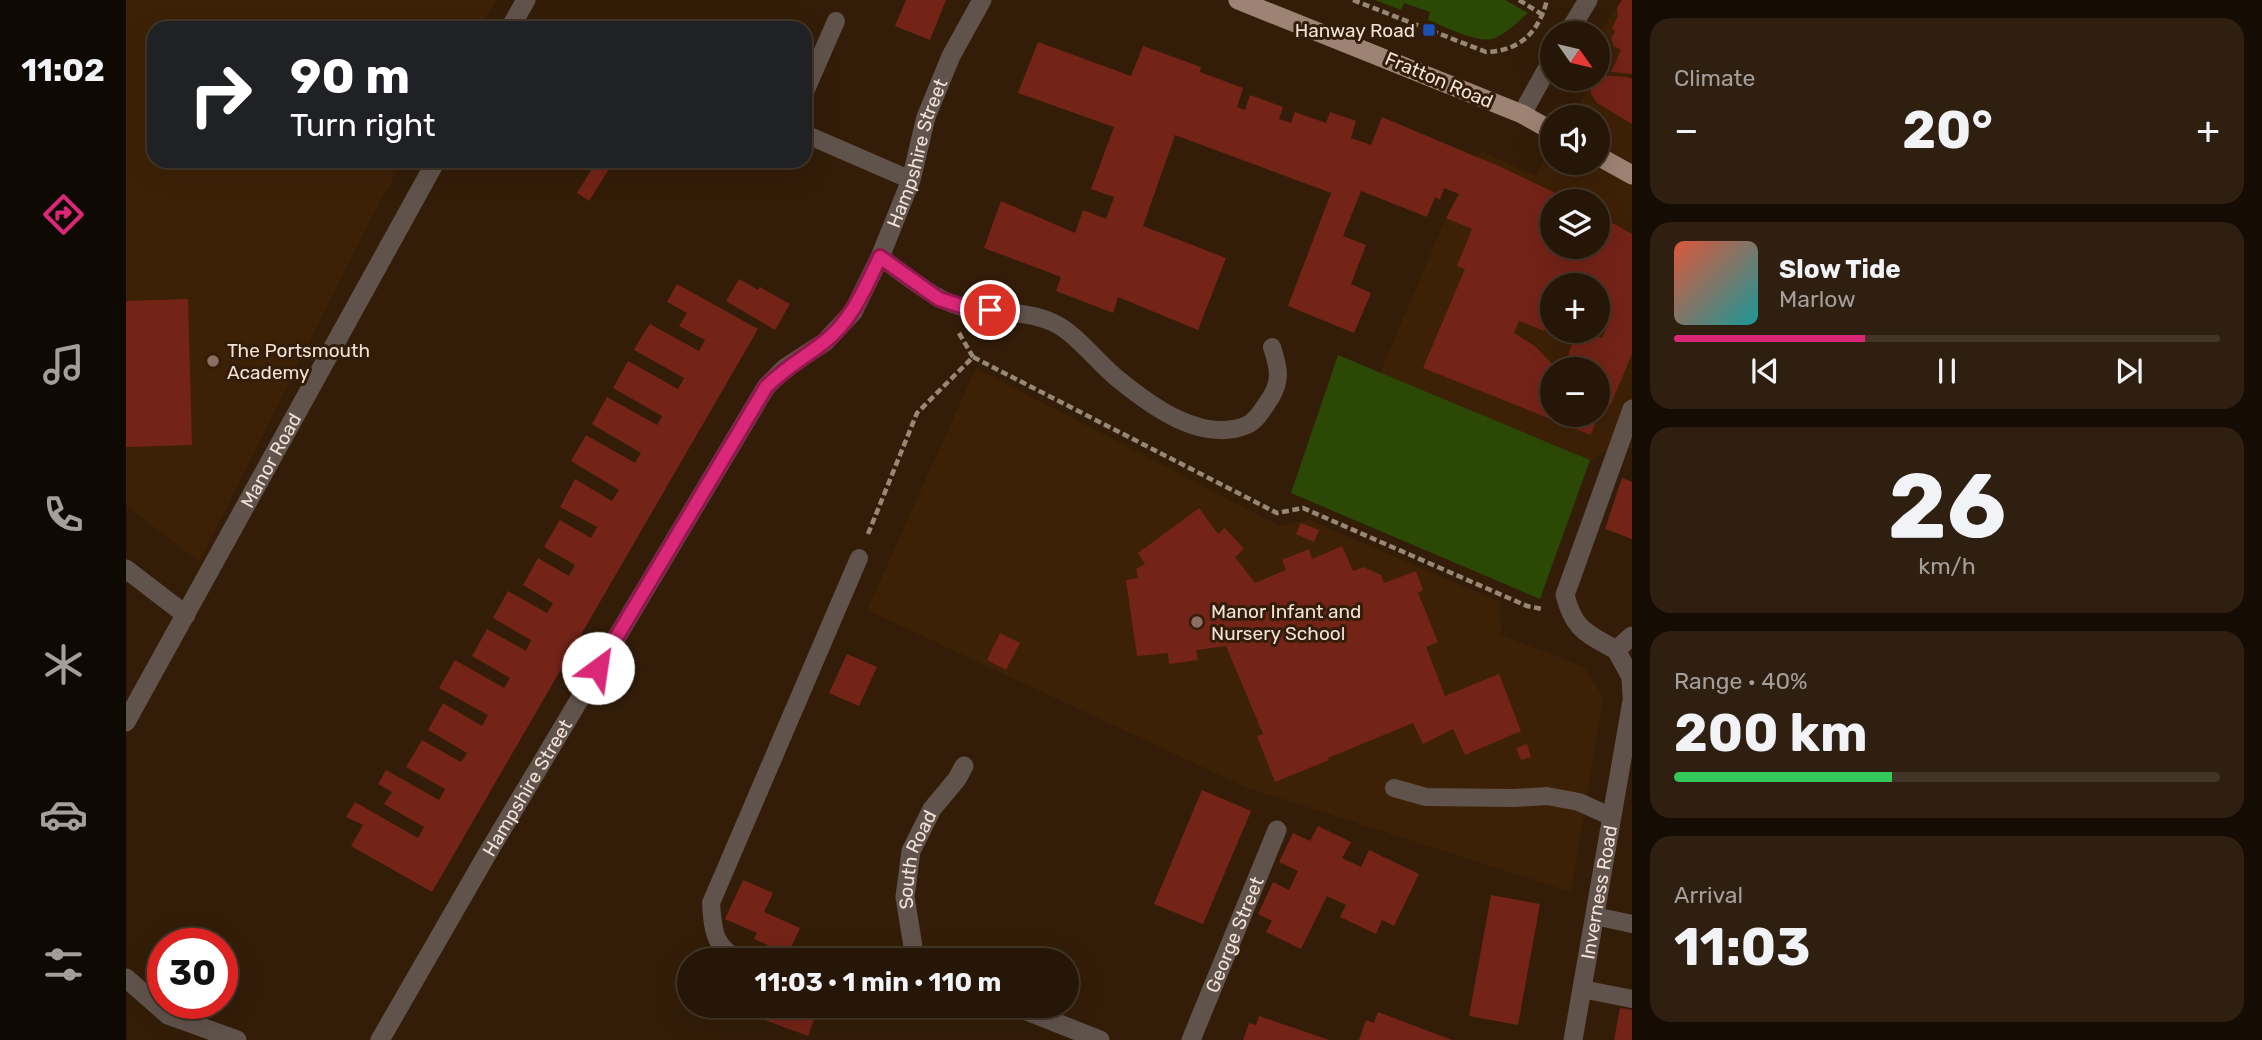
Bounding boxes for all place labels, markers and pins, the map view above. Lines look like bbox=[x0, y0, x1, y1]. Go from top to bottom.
place label: Hanway Road bbox=[1295, 19, 1415, 42]
marker: Hanway Road bbox=[1421, 22, 1437, 38]
pin bbox=[960, 280, 1020, 340]
place label: The Portsmouth Academy bbox=[227, 339, 370, 384]
marker: The Portsmouth Academy bbox=[205, 353, 221, 369]
place label: Manor Infant and Nursery School bbox=[1211, 600, 1361, 645]
marker: Manor Infant and Nursery School bbox=[1189, 614, 1205, 630]

